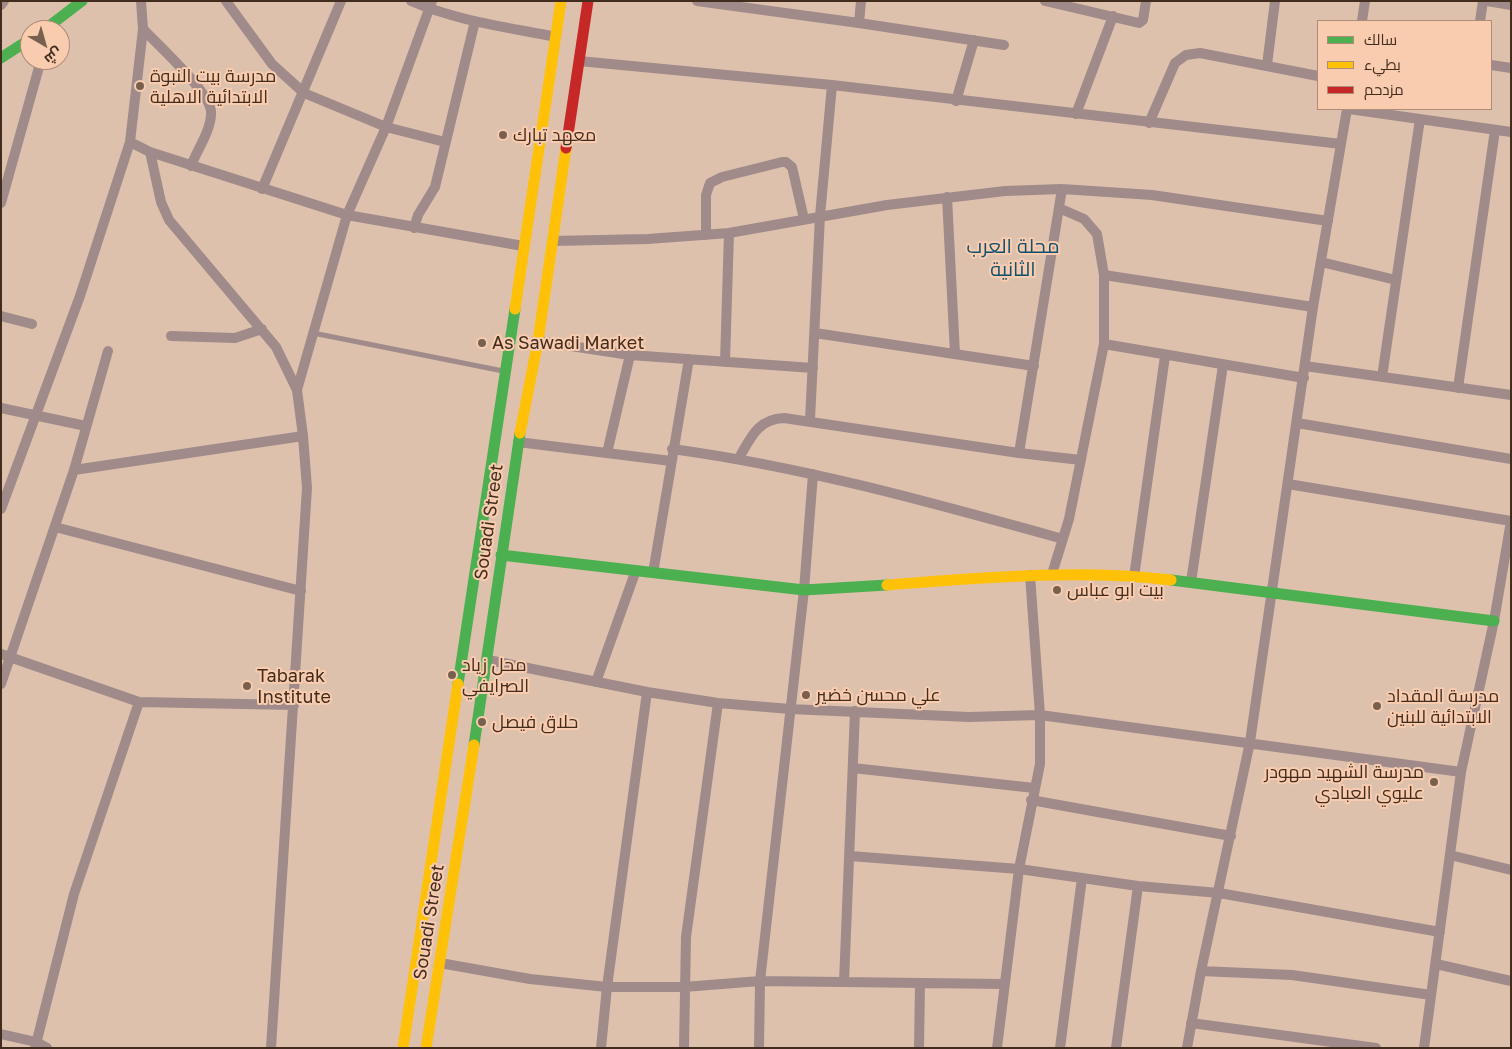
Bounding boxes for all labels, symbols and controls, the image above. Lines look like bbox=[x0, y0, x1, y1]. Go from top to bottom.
north arrow bbox=[20, 20, 70, 70]
legend bbox=[1317, 20, 1492, 110]
text: سالك bbox=[1364, 30, 1397, 48]
text: ش bbox=[42, 44, 66, 69]
text: بطيء bbox=[1364, 55, 1401, 73]
place label: مدرسة بيت النبوة الابتدائية الاهلية bbox=[150, 65, 276, 108]
marker: مدرسة بيت النبوة الابتدائية الاهلية bbox=[134, 80, 146, 92]
text: مزدحم bbox=[1364, 80, 1404, 98]
place label: معهد تبارك bbox=[513, 124, 596, 146]
marker: معهد تبارك bbox=[497, 129, 509, 141]
district label: محلة العرب الثانية bbox=[967, 235, 1059, 282]
place label: As Sawadi Market bbox=[492, 332, 644, 354]
marker: As Sawadi Market bbox=[476, 337, 488, 349]
street label: Souadi Street bbox=[470, 463, 508, 581]
place label: بيت ابو عباس bbox=[1067, 579, 1164, 601]
marker: بيت ابو عباس bbox=[1051, 584, 1063, 596]
place label: محل زياد الصرايفي bbox=[462, 654, 529, 696]
place label: Tabarak Institute bbox=[257, 665, 331, 708]
marker: محل زياد الصرايفي bbox=[446, 669, 458, 681]
marker: Tabarak Institute bbox=[241, 680, 253, 692]
place label: علي محسن خضير bbox=[816, 684, 941, 706]
place label: مدرسة المقداد الابتدائية للبنين bbox=[1387, 685, 1499, 728]
marker: علي محسن خضير bbox=[800, 689, 812, 701]
marker: مدرسة المقداد الابتدائية للبنين bbox=[1371, 700, 1383, 712]
place label: حلاق فيصل bbox=[492, 711, 578, 733]
marker: حلاق فيصل bbox=[476, 716, 488, 728]
place label: مدرسة الشهيد مهودر عليوي العبادي bbox=[1264, 761, 1424, 804]
marker: مدرسة الشهيد مهودر عليوي العبادي bbox=[1428, 776, 1440, 788]
street label: Souadi Street bbox=[409, 863, 449, 981]

